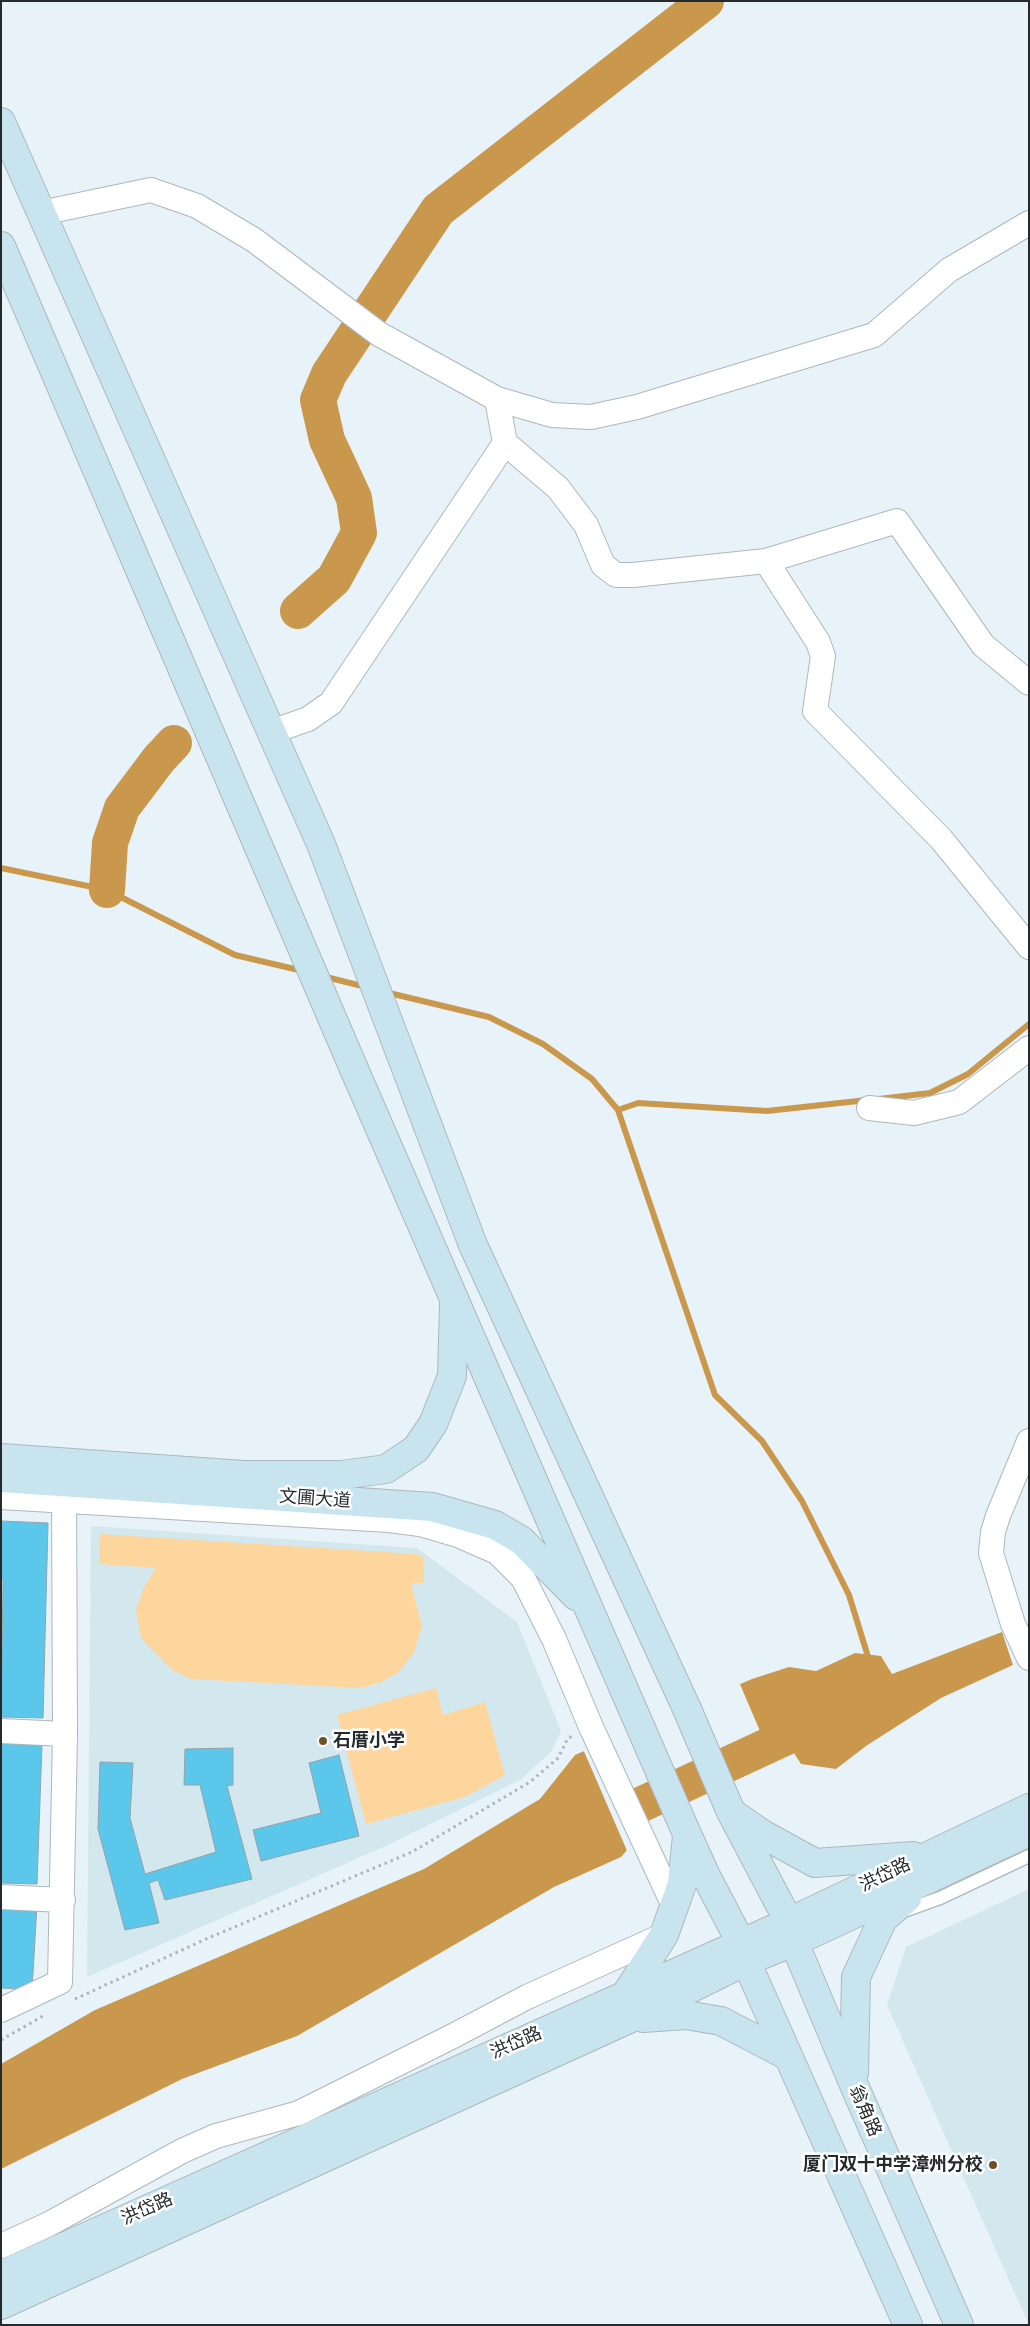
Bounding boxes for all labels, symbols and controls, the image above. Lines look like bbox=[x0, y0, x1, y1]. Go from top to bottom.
street label: 文圃大道 bbox=[278, 1486, 352, 1512]
place label: 石厝小学 bbox=[333, 1730, 405, 1752]
marker: 石厝小学 bbox=[317, 1735, 329, 1747]
street label: 洪岱路 bbox=[856, 1853, 914, 1897]
street label: 洪岱路 bbox=[487, 2022, 545, 2064]
street label: 翁角路 bbox=[845, 2082, 885, 2140]
place label: 厦门双十中学漳州分校 bbox=[803, 2154, 983, 2176]
marker: 厦门双十中学漳州分校 bbox=[987, 2159, 999, 2171]
street label: 洪岱路 bbox=[118, 2188, 176, 2230]

